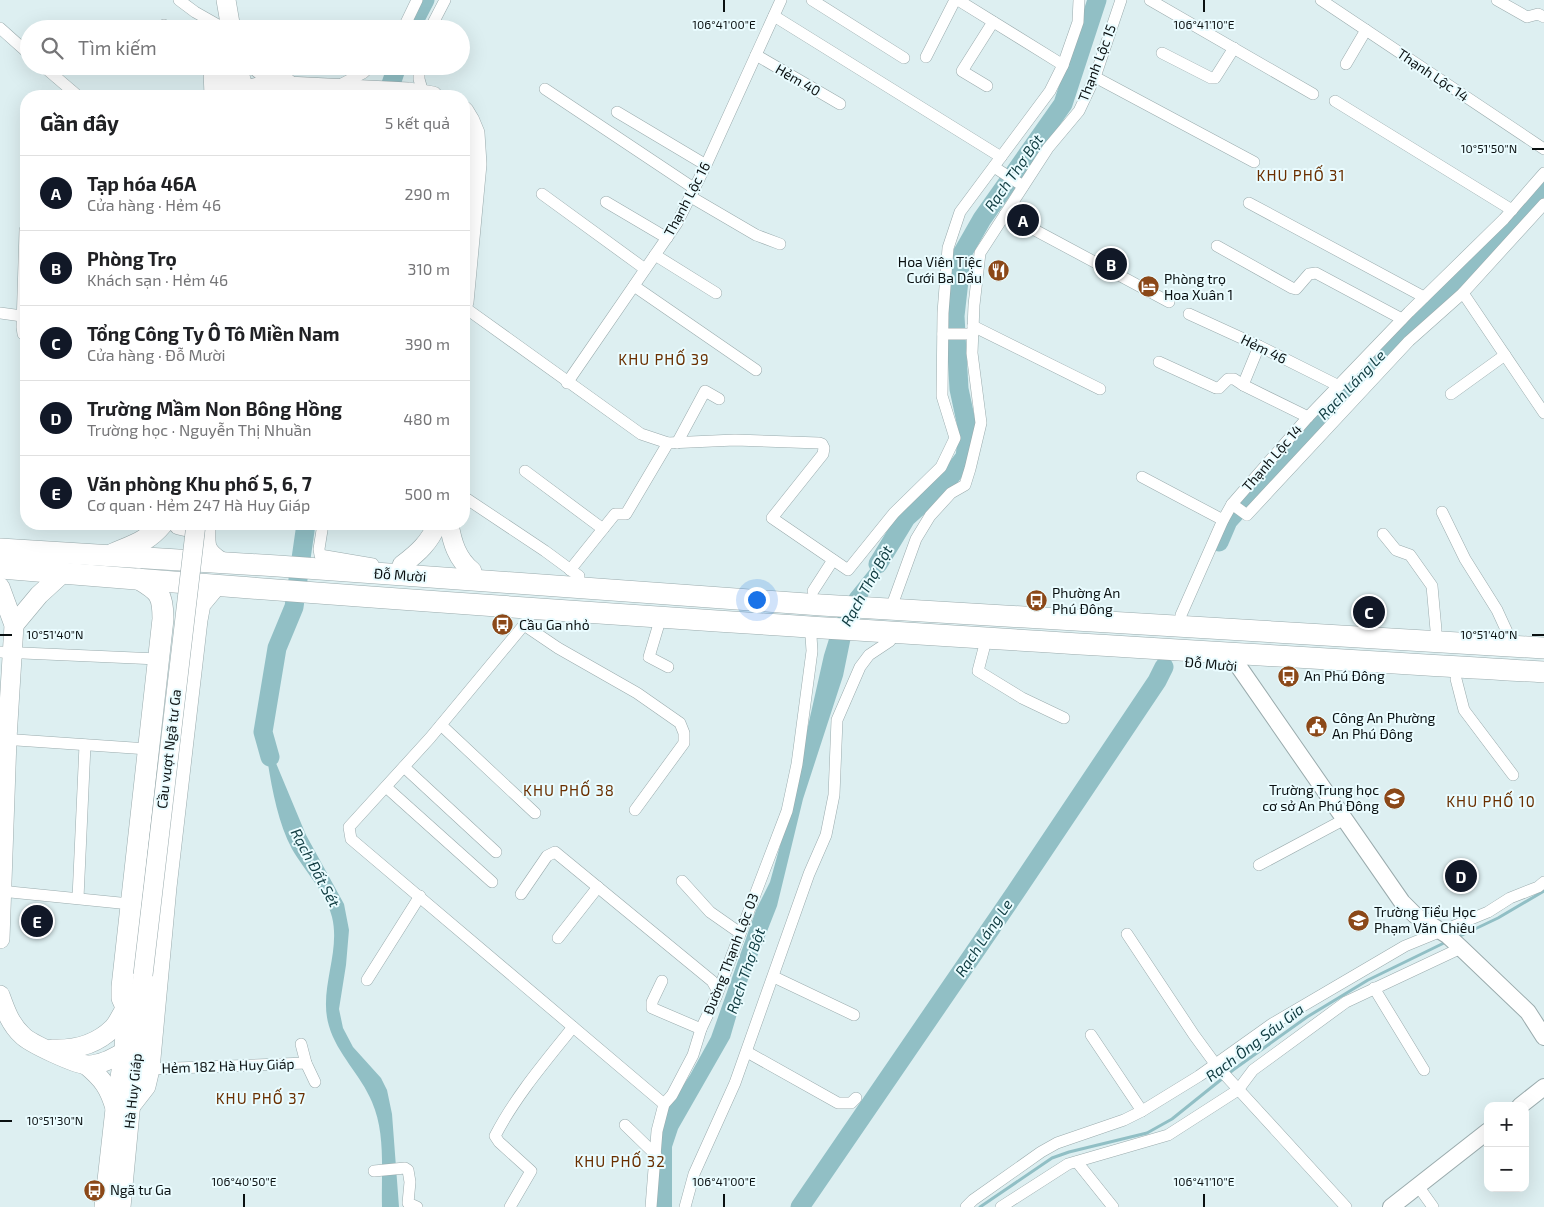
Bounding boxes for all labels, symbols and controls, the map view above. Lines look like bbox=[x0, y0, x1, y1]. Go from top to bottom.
text: 106°41'00"E bbox=[692, 17, 756, 31]
text: 106°41'10"E bbox=[1174, 17, 1235, 31]
search box bbox=[20, 20, 470, 75]
street label: Thạnh Lộc 15 bbox=[1074, 22, 1119, 104]
icon: search bbox=[38, 34, 66, 62]
text: Tìm kiếm bbox=[78, 36, 157, 59]
street label: Thạnh Lộc 14 bbox=[1394, 44, 1472, 105]
street label: Hẻm 40 bbox=[773, 60, 824, 99]
text: Gần đây bbox=[40, 110, 119, 135]
text: 5 kết quả bbox=[385, 113, 450, 132]
water label: Rạch Thợ Bột bbox=[980, 130, 1046, 214]
text: 10°51'50"N bbox=[1461, 141, 1517, 155]
street label: Thạnh Lộc 16 bbox=[660, 159, 713, 239]
district label: KHU PHỐ 31 bbox=[1257, 164, 1345, 184]
text: Tạp hóa 46A bbox=[87, 172, 196, 195]
text: A bbox=[51, 184, 61, 203]
text: 290 m bbox=[405, 184, 450, 203]
text: Cửa hàng · Hẻm 46 bbox=[87, 195, 221, 214]
pin: A bbox=[1007, 201, 1039, 239]
pin: B bbox=[1095, 245, 1127, 283]
text: Phòng Trọ bbox=[87, 247, 177, 270]
place label: Hoa Viên Tiệc Cưới Ba Dẩu bbox=[898, 253, 982, 286]
restaurant icon: Hoa Viên Tiệc Cưới Ba Dẩu bbox=[986, 258, 1010, 282]
text: B bbox=[51, 259, 61, 278]
text: 310 m bbox=[408, 259, 450, 278]
text: Khách sạn · Hẻm 46 bbox=[87, 270, 228, 289]
place label: Phòng trọ Hoa Xuân 1 bbox=[1164, 270, 1233, 303]
hotel icon: Phòng trọ Hoa Xuân 1 bbox=[1136, 275, 1160, 299]
text: Tổng Công Ty Ô Tô Miền Nam bbox=[87, 322, 339, 345]
street label: Hẻm 46 bbox=[1239, 330, 1290, 367]
text: C bbox=[51, 334, 61, 353]
text: 390 m bbox=[405, 334, 450, 353]
text: Cửa hàng · Đỗ Mười bbox=[87, 345, 225, 364]
water label: Rạch Láng Le bbox=[1314, 346, 1389, 423]
district label: KHU PHỐ 39 bbox=[618, 348, 710, 368]
text: Trường Mầm Non Bông Hồng bbox=[87, 397, 342, 420]
text: D bbox=[51, 409, 61, 428]
text: 480 m bbox=[403, 409, 450, 428]
text: Trường học · Nguyễn Thị Nhuần bbox=[87, 420, 312, 439]
street label: Thạnh Lộc 14 bbox=[1238, 421, 1305, 494]
text: Văn phòng Khu phố 5, 6, 7 bbox=[87, 472, 312, 495]
text: E bbox=[51, 484, 61, 503]
text: 500 m bbox=[405, 484, 450, 503]
text: Cơ quan · Hẻm 247 Hà Huy Giáp bbox=[87, 495, 310, 514]
water label: Rạch Thợ Bột bbox=[837, 542, 896, 629]
street label: Đỗ Mười bbox=[373, 564, 427, 585]
place label: Phường An Phú Đông bbox=[1052, 584, 1120, 617]
your location bbox=[744, 587, 770, 613]
bus stop icon: Phường An Phú Đông bbox=[1024, 589, 1048, 613]
pin: C bbox=[1353, 593, 1385, 631]
bus stop icon: Cầu Ga nhỏ bbox=[491, 613, 515, 637]
place label: Cầu Ga nhỏ bbox=[519, 616, 590, 633]
text: 10°51'40"N bbox=[26, 627, 84, 641]
text: 10°51'40"N bbox=[1460, 627, 1518, 641]
street label: Đỗ Mười bbox=[1184, 653, 1238, 674]
bus stop icon: An Phú Đông bbox=[1276, 664, 1300, 688]
place label: An Phú Đông bbox=[1304, 667, 1385, 684]
street label: Cầu vượt Ngã tư Ga bbox=[153, 688, 184, 810]
place label: Công An Phường An Phú Đông bbox=[1332, 709, 1436, 742]
public building icon: Công An Phường An Phú Đông bbox=[1304, 714, 1328, 738]
district label: KHU PHỐ 38 bbox=[523, 779, 615, 799]
place label: Trường Trung học cơ sở An Phú Đông bbox=[1262, 781, 1379, 814]
school or university icon: Trường Trung học cơ sở An Phú Đông bbox=[1383, 786, 1407, 810]
district label: KHU PHỐ 10 bbox=[1446, 790, 1536, 810]
water label: Rạch Đất Sét bbox=[288, 825, 344, 910]
pin: D bbox=[1445, 857, 1477, 895]
street label: Đường Thạnh Lộc 03 bbox=[699, 890, 762, 1017]
water label: Rạch Láng Le bbox=[951, 895, 1016, 980]
pin: E bbox=[21, 902, 53, 940]
place label: Trường Tiểu Học Phạm Văn Chiêu bbox=[1374, 903, 1476, 936]
school or university icon: Trường Tiểu Học Phạm Văn Chiêu bbox=[1346, 908, 1370, 932]
water label: Rạch Thợ Bột bbox=[722, 925, 768, 1016]
water label: Rạch Ông Sáu Gia bbox=[1202, 999, 1307, 1085]
street label: Hà Huy Giáp bbox=[120, 1052, 145, 1130]
street label: Hẻm 182 Hà Huy Giáp bbox=[161, 1055, 295, 1076]
district label: KHU PHỐ 37 bbox=[216, 1087, 306, 1107]
map controls bbox=[1484, 1102, 1529, 1192]
button: + bbox=[1484, 1102, 1529, 1147]
text: 10°51'30"N bbox=[27, 1113, 83, 1127]
button: − bbox=[1484, 1147, 1529, 1192]
district label: KHU PHỐ 32 bbox=[574, 1150, 666, 1170]
text: 106°40'50"E bbox=[212, 1174, 277, 1188]
text: 106°41'00"E bbox=[692, 1174, 756, 1188]
text: 106°41'10"E bbox=[1174, 1174, 1235, 1188]
bus stop icon: Ngã tư Ga bbox=[82, 1178, 106, 1202]
place label: Ngã tư Ga bbox=[110, 1181, 171, 1198]

